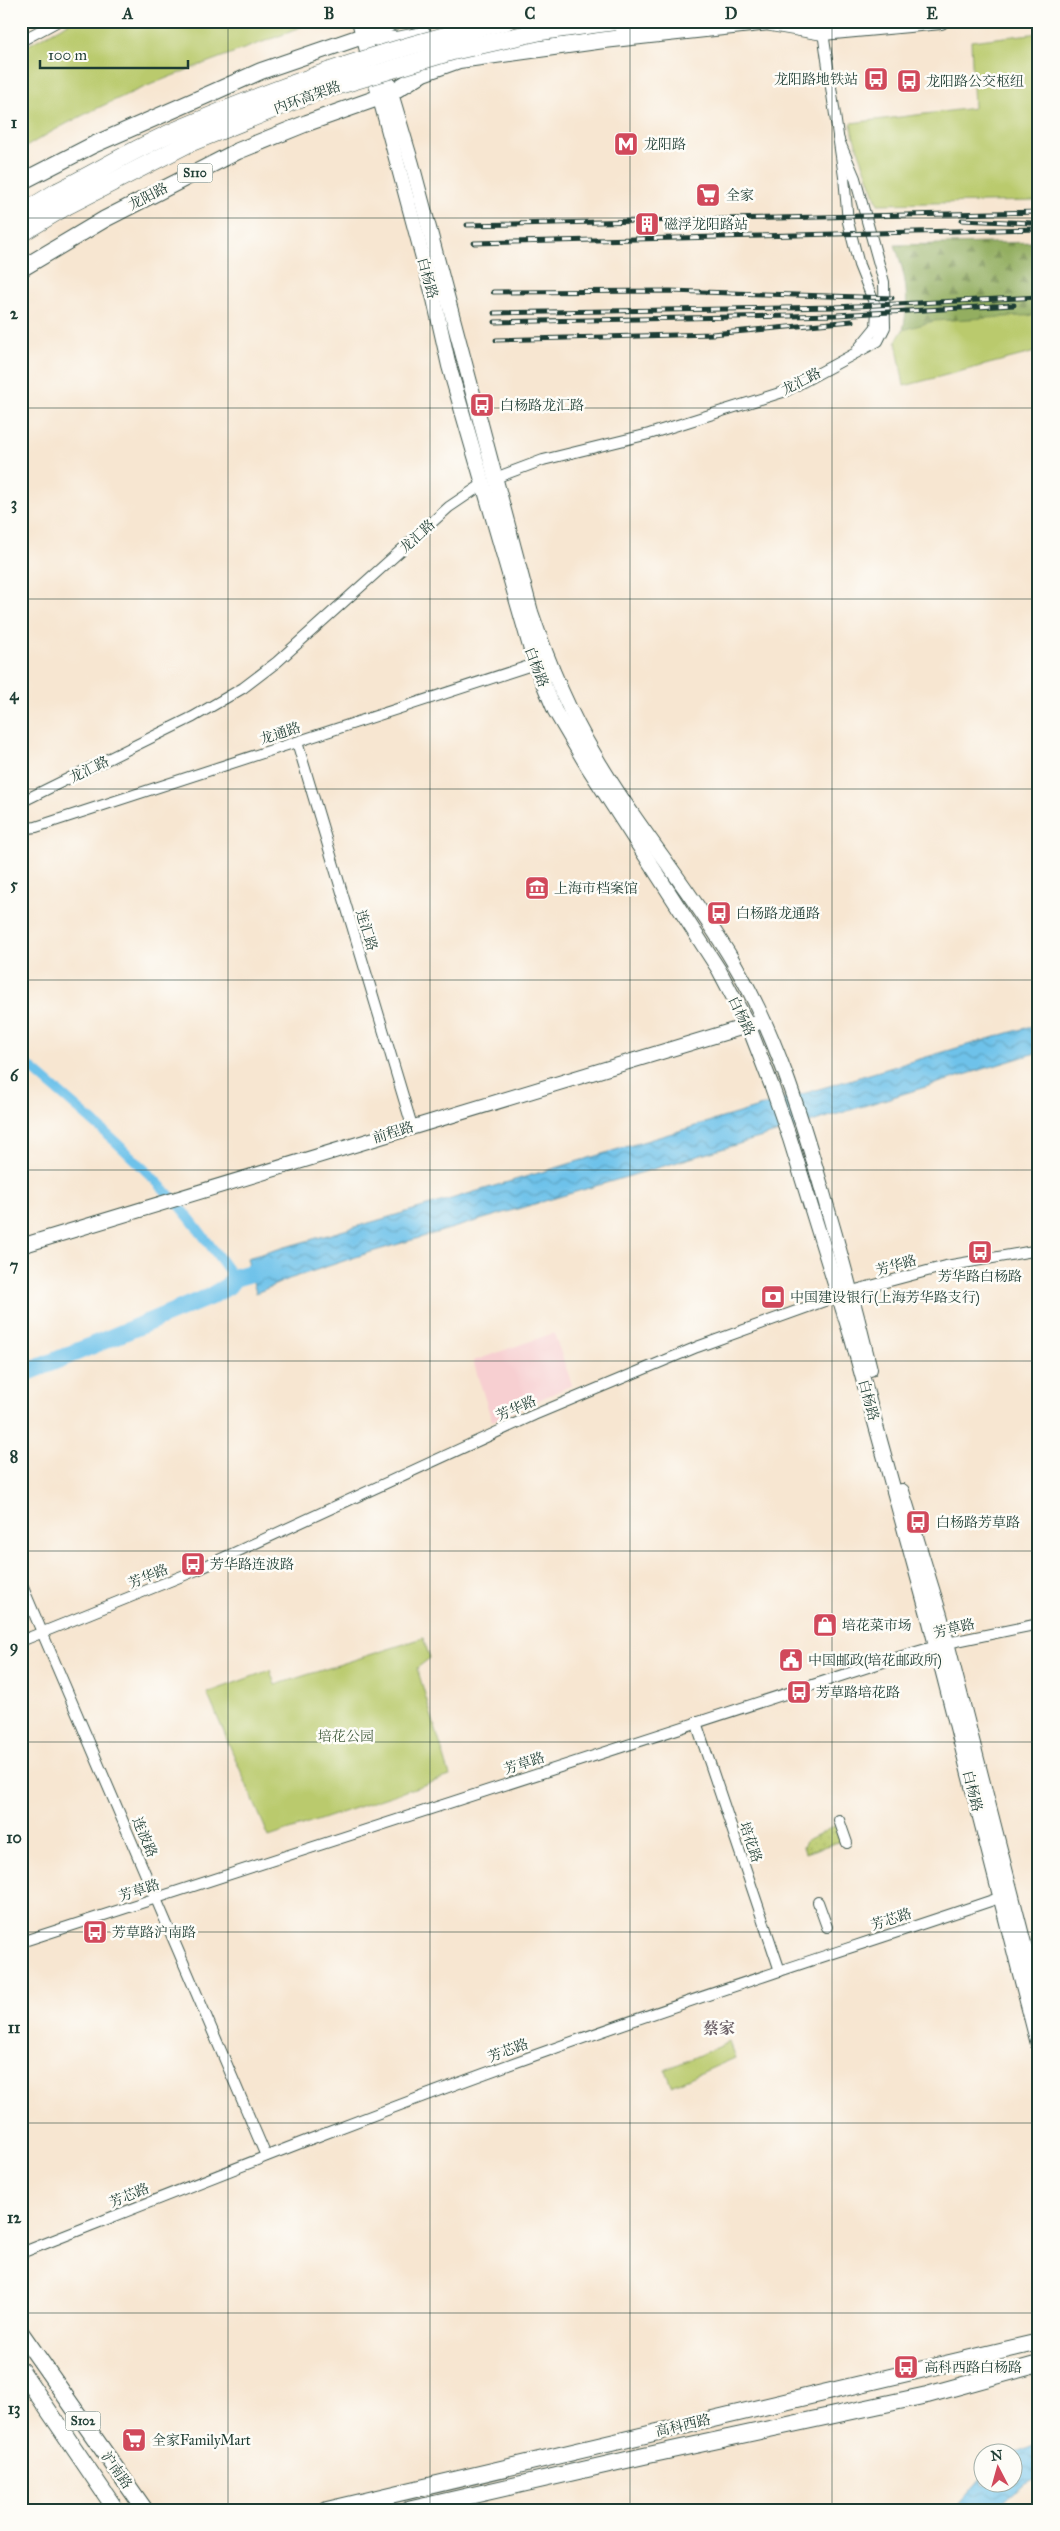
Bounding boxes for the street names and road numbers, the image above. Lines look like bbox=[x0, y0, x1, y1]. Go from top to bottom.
street label: 内环高架路 bbox=[271, 78, 343, 117]
road number: S110 bbox=[178, 164, 212, 182]
street label: 龙阳路 bbox=[126, 179, 171, 214]
street label: 白杨路 bbox=[414, 256, 441, 301]
street label: 龙汇路 bbox=[779, 364, 824, 399]
street label: 龙汇路 bbox=[396, 516, 439, 557]
street label: 白杨路 bbox=[521, 645, 552, 690]
street label: 龙通路 bbox=[258, 719, 303, 748]
street label: 龙汇路 bbox=[67, 753, 112, 786]
street label: 连汇路 bbox=[352, 908, 381, 953]
street label: 白杨路 bbox=[725, 994, 758, 1039]
street label: 前程路 bbox=[371, 1118, 416, 1147]
street label: 芳华路 bbox=[874, 1252, 919, 1279]
street label: 白杨路 bbox=[855, 1378, 882, 1423]
street label: 芳华路 bbox=[494, 1392, 539, 1425]
street label: 芳华路 bbox=[126, 1561, 171, 1592]
street label: 芳草路 bbox=[932, 1615, 977, 1642]
street label: 芳草路 bbox=[502, 1749, 547, 1778]
street label: 白杨路 bbox=[959, 1769, 986, 1814]
street label: 连波路 bbox=[129, 1815, 161, 1860]
street label: 培花路 bbox=[736, 1820, 765, 1865]
street label: 芳草路 bbox=[117, 1876, 162, 1905]
street label: 芳芯路 bbox=[869, 1905, 914, 1934]
street label: 芳芯路 bbox=[486, 2035, 531, 2066]
street label: 芳芯路 bbox=[107, 2180, 152, 2211]
street label: 高科西路 bbox=[654, 2411, 712, 2440]
road number: S102 bbox=[66, 2412, 100, 2430]
street label: 沪南路 bbox=[98, 2448, 136, 2492]

